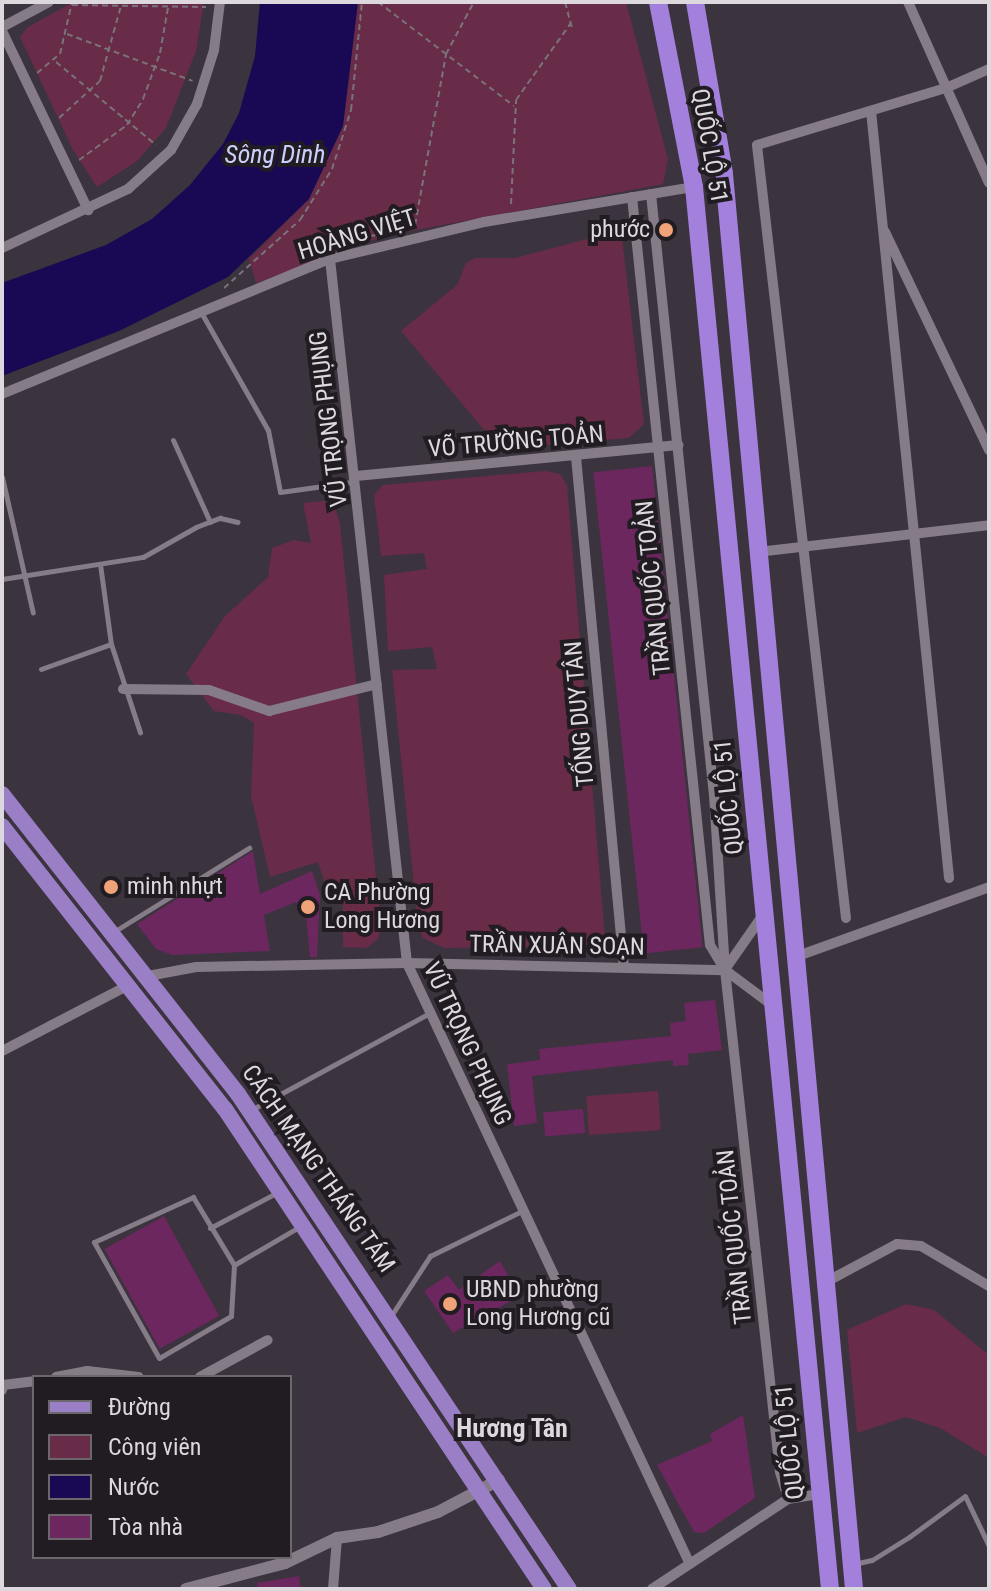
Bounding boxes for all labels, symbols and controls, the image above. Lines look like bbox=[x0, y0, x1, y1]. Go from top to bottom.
street label: QUỐC LỘ 51 bbox=[685, 87, 733, 205]
water label: Sông Dinh bbox=[225, 139, 325, 171]
street label: HOÀNG VIỆT bbox=[295, 203, 419, 267]
place label: phước bbox=[590, 216, 650, 244]
marker: phước bbox=[657, 221, 675, 239]
street label: VŨ TRỌNG PHỤNG bbox=[304, 329, 354, 509]
street label: VÕ TRƯỜNG TOẢN bbox=[427, 420, 605, 464]
street label: TRẦN QUỐC TOẢN bbox=[630, 499, 678, 677]
street label: TỐNG DUY TÂN bbox=[559, 640, 601, 788]
street label: QUỐC LỘ 51 bbox=[709, 738, 749, 856]
place label: minh nhựt bbox=[127, 873, 223, 901]
marker: minh nhựt bbox=[102, 878, 120, 896]
place label: CA Phường Long Hương bbox=[324, 879, 440, 935]
marker: CA Phường Long Hương bbox=[299, 898, 317, 916]
street label: TRẦN XUÂN SOẠN bbox=[469, 930, 645, 962]
street label: VŨ TRỌNG PHỤNG bbox=[416, 958, 518, 1130]
street label: CÁCH MẠNG THÁNG TÁM bbox=[235, 1059, 401, 1279]
street label: TRẦN QUỐC TOẢN bbox=[711, 1148, 759, 1326]
place label: UBND phường Long Hương cũ bbox=[466, 1276, 610, 1332]
marker: UBND phường Long Hương cũ bbox=[441, 1295, 459, 1313]
legend bbox=[32, 1375, 292, 1559]
street label: QUỐC LỘ 51 bbox=[770, 1383, 810, 1501]
text: Đường bbox=[108, 1393, 171, 1421]
district label: Hương Tân bbox=[456, 1413, 568, 1445]
text: Công viên bbox=[108, 1433, 201, 1461]
text: Nước bbox=[108, 1473, 159, 1501]
text: Tòa nhà bbox=[108, 1513, 183, 1541]

